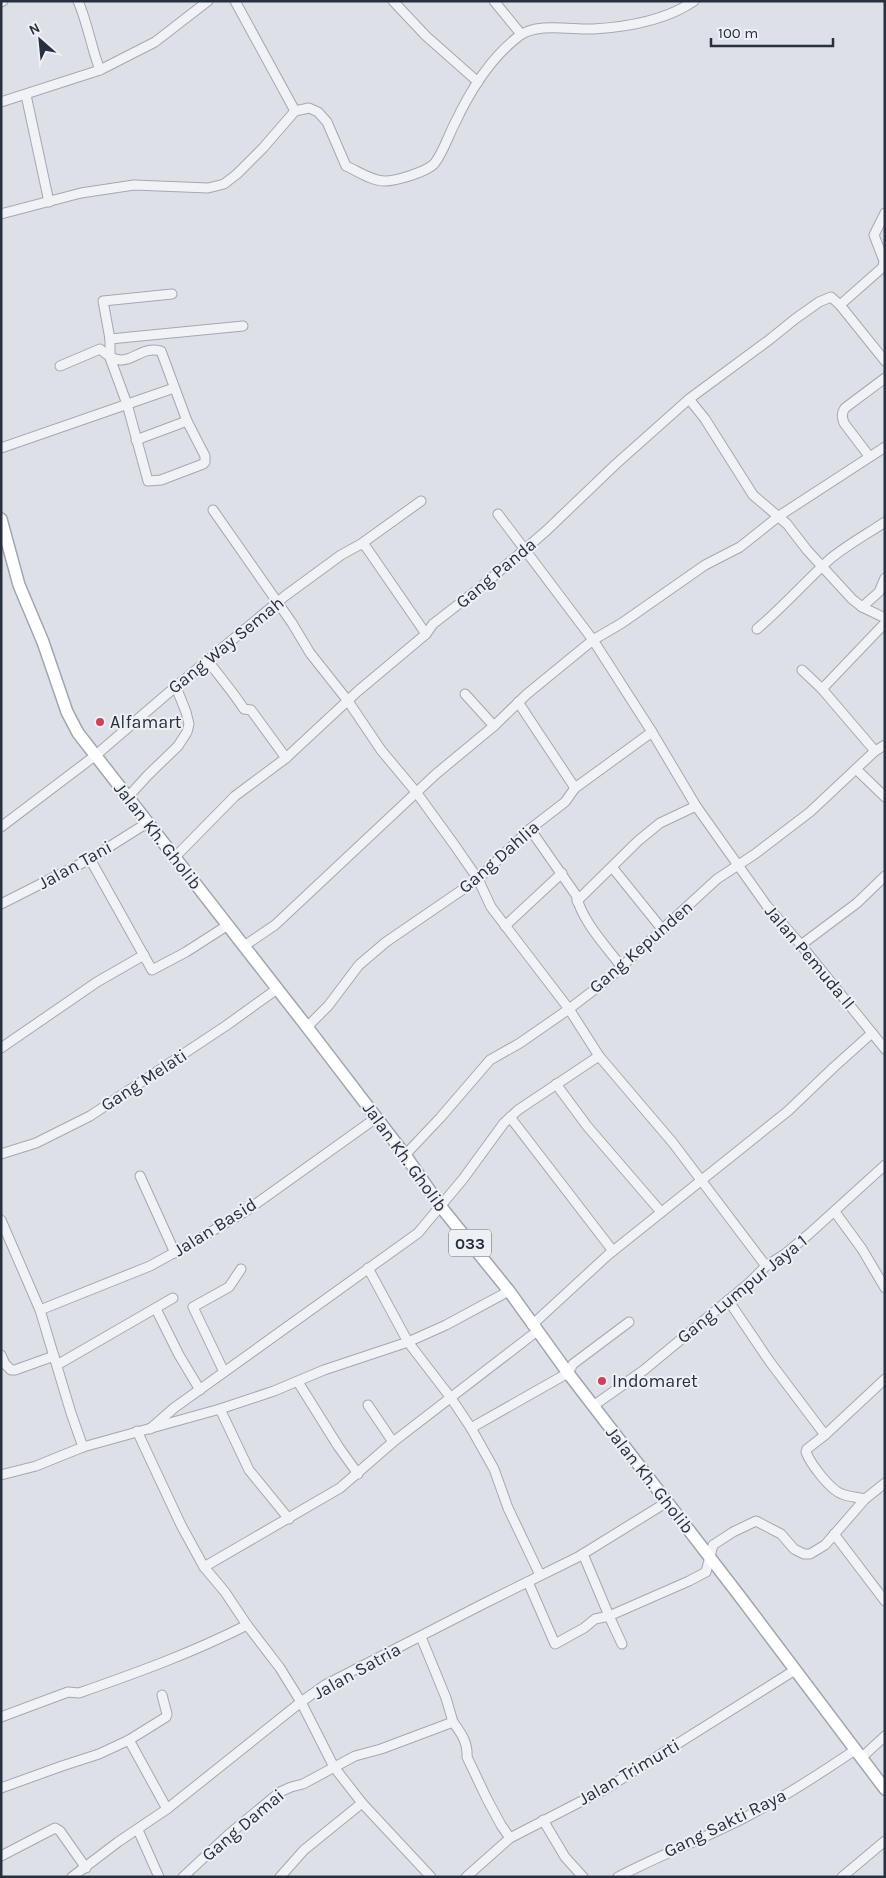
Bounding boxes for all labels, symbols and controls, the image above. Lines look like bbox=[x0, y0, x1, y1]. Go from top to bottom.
north arrow bbox=[15, 15, 65, 65]
scale bar bbox=[711, 15, 834, 47]
text: N bbox=[26, 19, 43, 39]
text: 100 m bbox=[718, 24, 758, 42]
street label: Gang Panda bbox=[451, 533, 541, 613]
street label: Gang Way Semah bbox=[164, 592, 288, 698]
place label: Alfamart bbox=[110, 711, 182, 733]
marker: Alfamart bbox=[94, 716, 106, 728]
street label: Jalan Kh. Gholib bbox=[109, 778, 207, 894]
street label: Gang Dahlia bbox=[454, 816, 544, 898]
street label: Jalan Tani bbox=[34, 836, 116, 894]
street label: Gang Kepunden bbox=[585, 896, 697, 998]
street label: Jalan Pemuda II bbox=[760, 900, 860, 1014]
street label: Gang Melati bbox=[97, 1044, 191, 1116]
street label: Jalan Kh. Gholib bbox=[358, 1098, 452, 1216]
street label: Jalan Basid bbox=[169, 1193, 261, 1261]
road number: 033 bbox=[449, 1230, 491, 1256]
street label: Gang Lumpur Jaya 1 bbox=[673, 1230, 811, 1348]
place label: Indomaret bbox=[612, 1370, 698, 1392]
marker: Indomaret bbox=[596, 1375, 608, 1387]
street label: Jalan Kh. Gholib bbox=[601, 1422, 699, 1538]
street label: Jalan Satria bbox=[309, 1638, 405, 1704]
street label: Jalan Trimurti bbox=[574, 1734, 684, 1810]
street label: Gang Damai bbox=[197, 1784, 289, 1866]
street label: Gang Sakti Raya bbox=[660, 1784, 790, 1862]

